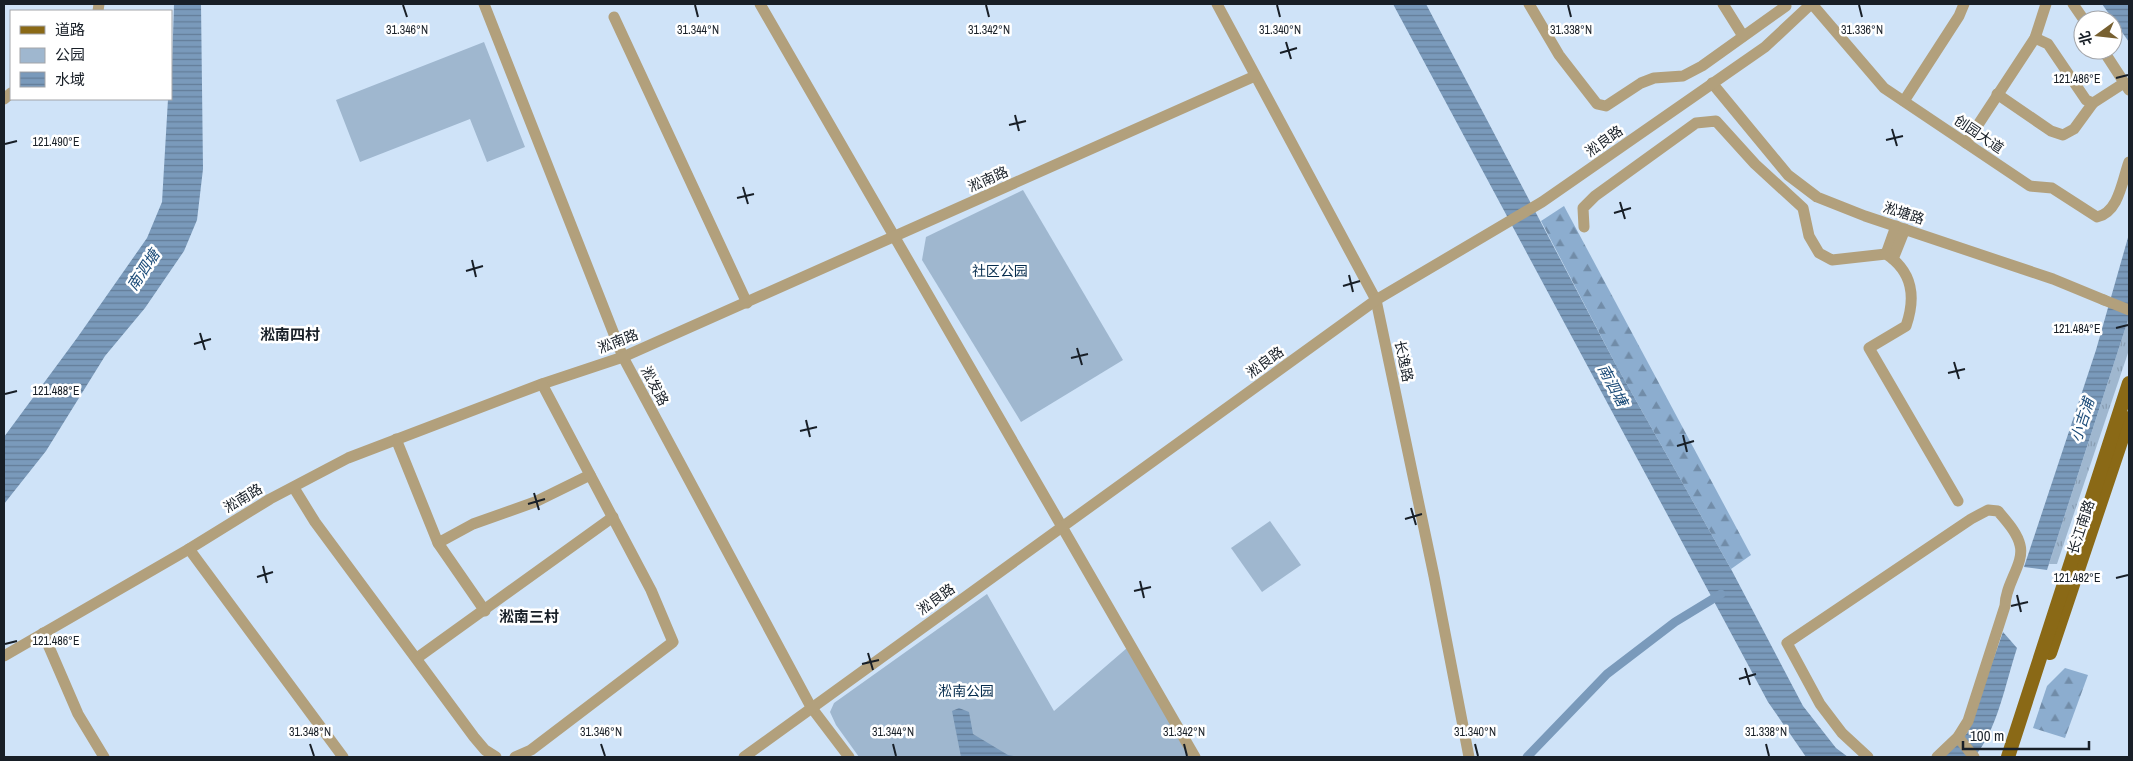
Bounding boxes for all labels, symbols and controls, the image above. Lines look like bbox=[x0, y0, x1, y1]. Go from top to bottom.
legend bbox=[10, 10, 172, 100]
north arrow bbox=[2073, 10, 2123, 60]
text: 道路 bbox=[55, 19, 85, 40]
text: 31.346°N bbox=[386, 22, 428, 38]
text: 31.344°N bbox=[677, 22, 719, 38]
text: 31.342°N bbox=[968, 22, 1010, 38]
text: 31.340°N bbox=[1259, 22, 1301, 38]
text: 31.338°N bbox=[1550, 22, 1592, 38]
text: 31.336°N bbox=[1841, 22, 1883, 38]
text: 北 bbox=[2075, 29, 2096, 47]
text: 公园 bbox=[55, 44, 85, 65]
text: 水域 bbox=[55, 69, 85, 90]
text: 121.486°E bbox=[2054, 71, 2100, 87]
street label: 创园大道 bbox=[1951, 111, 2007, 157]
street label: 淞良路 bbox=[1582, 122, 1626, 160]
text: 121.490°E bbox=[33, 134, 79, 150]
street label: 淞南路 bbox=[965, 162, 1011, 196]
street label: 淞塘路 bbox=[1881, 198, 1927, 228]
water label: 南泗塘 bbox=[122, 243, 166, 295]
park label: 社区公园 bbox=[972, 262, 1028, 280]
text: 121.484°E bbox=[2054, 321, 2100, 337]
district label: 淞南四村 bbox=[260, 324, 320, 345]
street label: 淞南路 bbox=[595, 325, 641, 357]
street label: 长逸路 bbox=[1391, 339, 1417, 383]
street label: 淞良路 bbox=[1243, 342, 1287, 382]
water label: 南泗塘 bbox=[1593, 360, 1634, 412]
street label: 淞发路 bbox=[637, 363, 673, 409]
text: 121.488°E bbox=[33, 383, 79, 399]
water label: 小吉浦 bbox=[2065, 393, 2100, 445]
street label: 淞南路 bbox=[220, 479, 266, 517]
street label: 长江南路 bbox=[2064, 498, 2098, 556]
text: 121.482°E bbox=[2054, 570, 2100, 586]
street label: 淞良路 bbox=[914, 580, 958, 618]
district label: 淞南三村 bbox=[499, 606, 559, 627]
text: 121.486°E bbox=[33, 633, 79, 649]
park label: 淞南公园 bbox=[938, 682, 994, 700]
scale bar bbox=[1963, 718, 2089, 750]
text: 31.348°N bbox=[289, 724, 331, 740]
text: 31.346°N bbox=[580, 724, 622, 740]
text: 31.344°N bbox=[872, 724, 914, 740]
text: 31.342°N bbox=[1163, 724, 1205, 740]
text: 31.340°N bbox=[1454, 724, 1496, 740]
text: 31.338°N bbox=[1745, 724, 1787, 740]
text: 100 m bbox=[1970, 725, 2004, 746]

